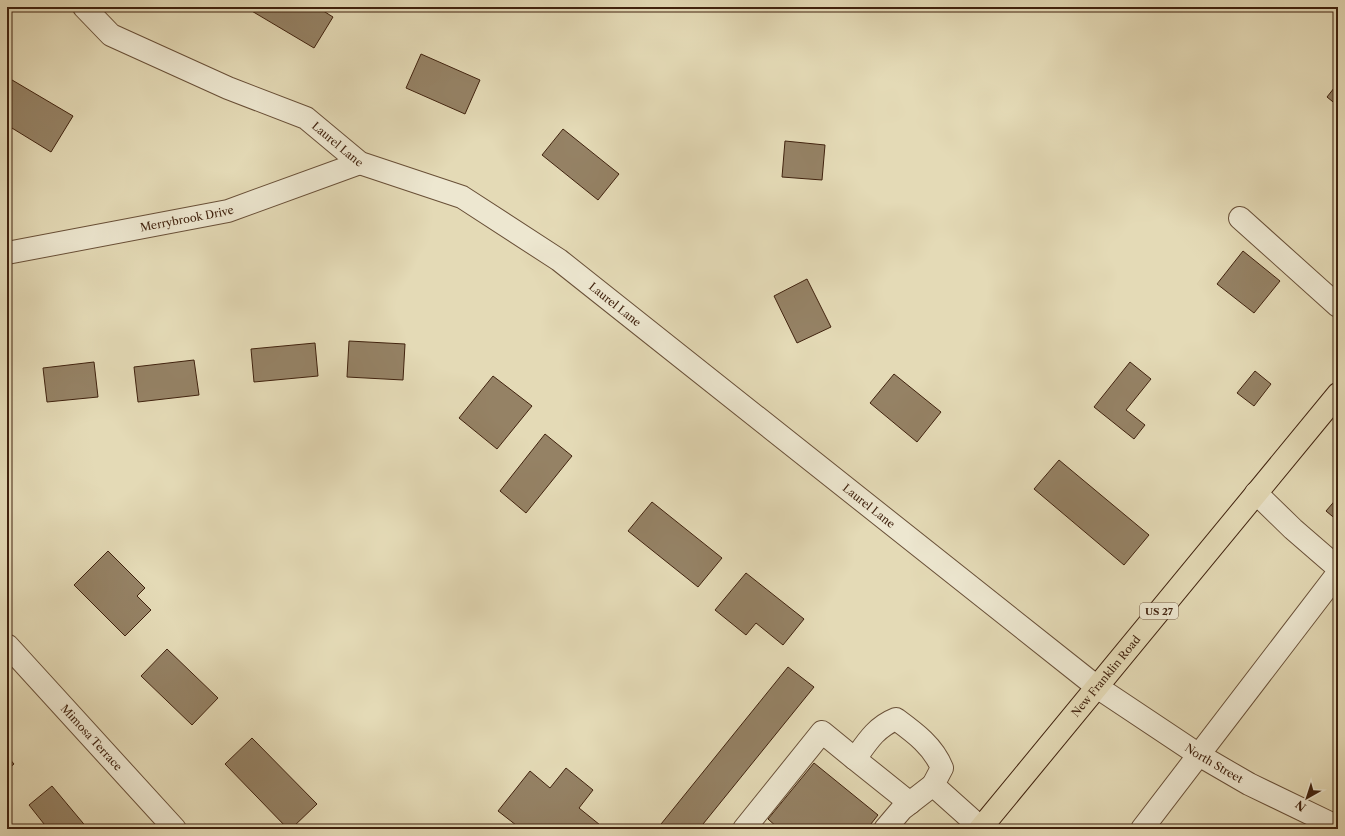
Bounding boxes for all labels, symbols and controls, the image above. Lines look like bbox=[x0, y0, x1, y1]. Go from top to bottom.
street label: Laurel Lane bbox=[309, 119, 366, 170]
street label: Merrybrook Drive bbox=[139, 203, 236, 235]
street label: Laurel Lane bbox=[586, 280, 644, 330]
street label: Laurel Lane bbox=[840, 481, 898, 531]
road number: US 27 bbox=[1140, 603, 1178, 619]
street label: New Franklin Road bbox=[1068, 632, 1144, 720]
street label: Mimosa Terrace bbox=[58, 701, 125, 774]
street label: North Street bbox=[1182, 741, 1246, 786]
north arrow bbox=[1287, 778, 1327, 818]
text: N bbox=[1292, 797, 1309, 814]

